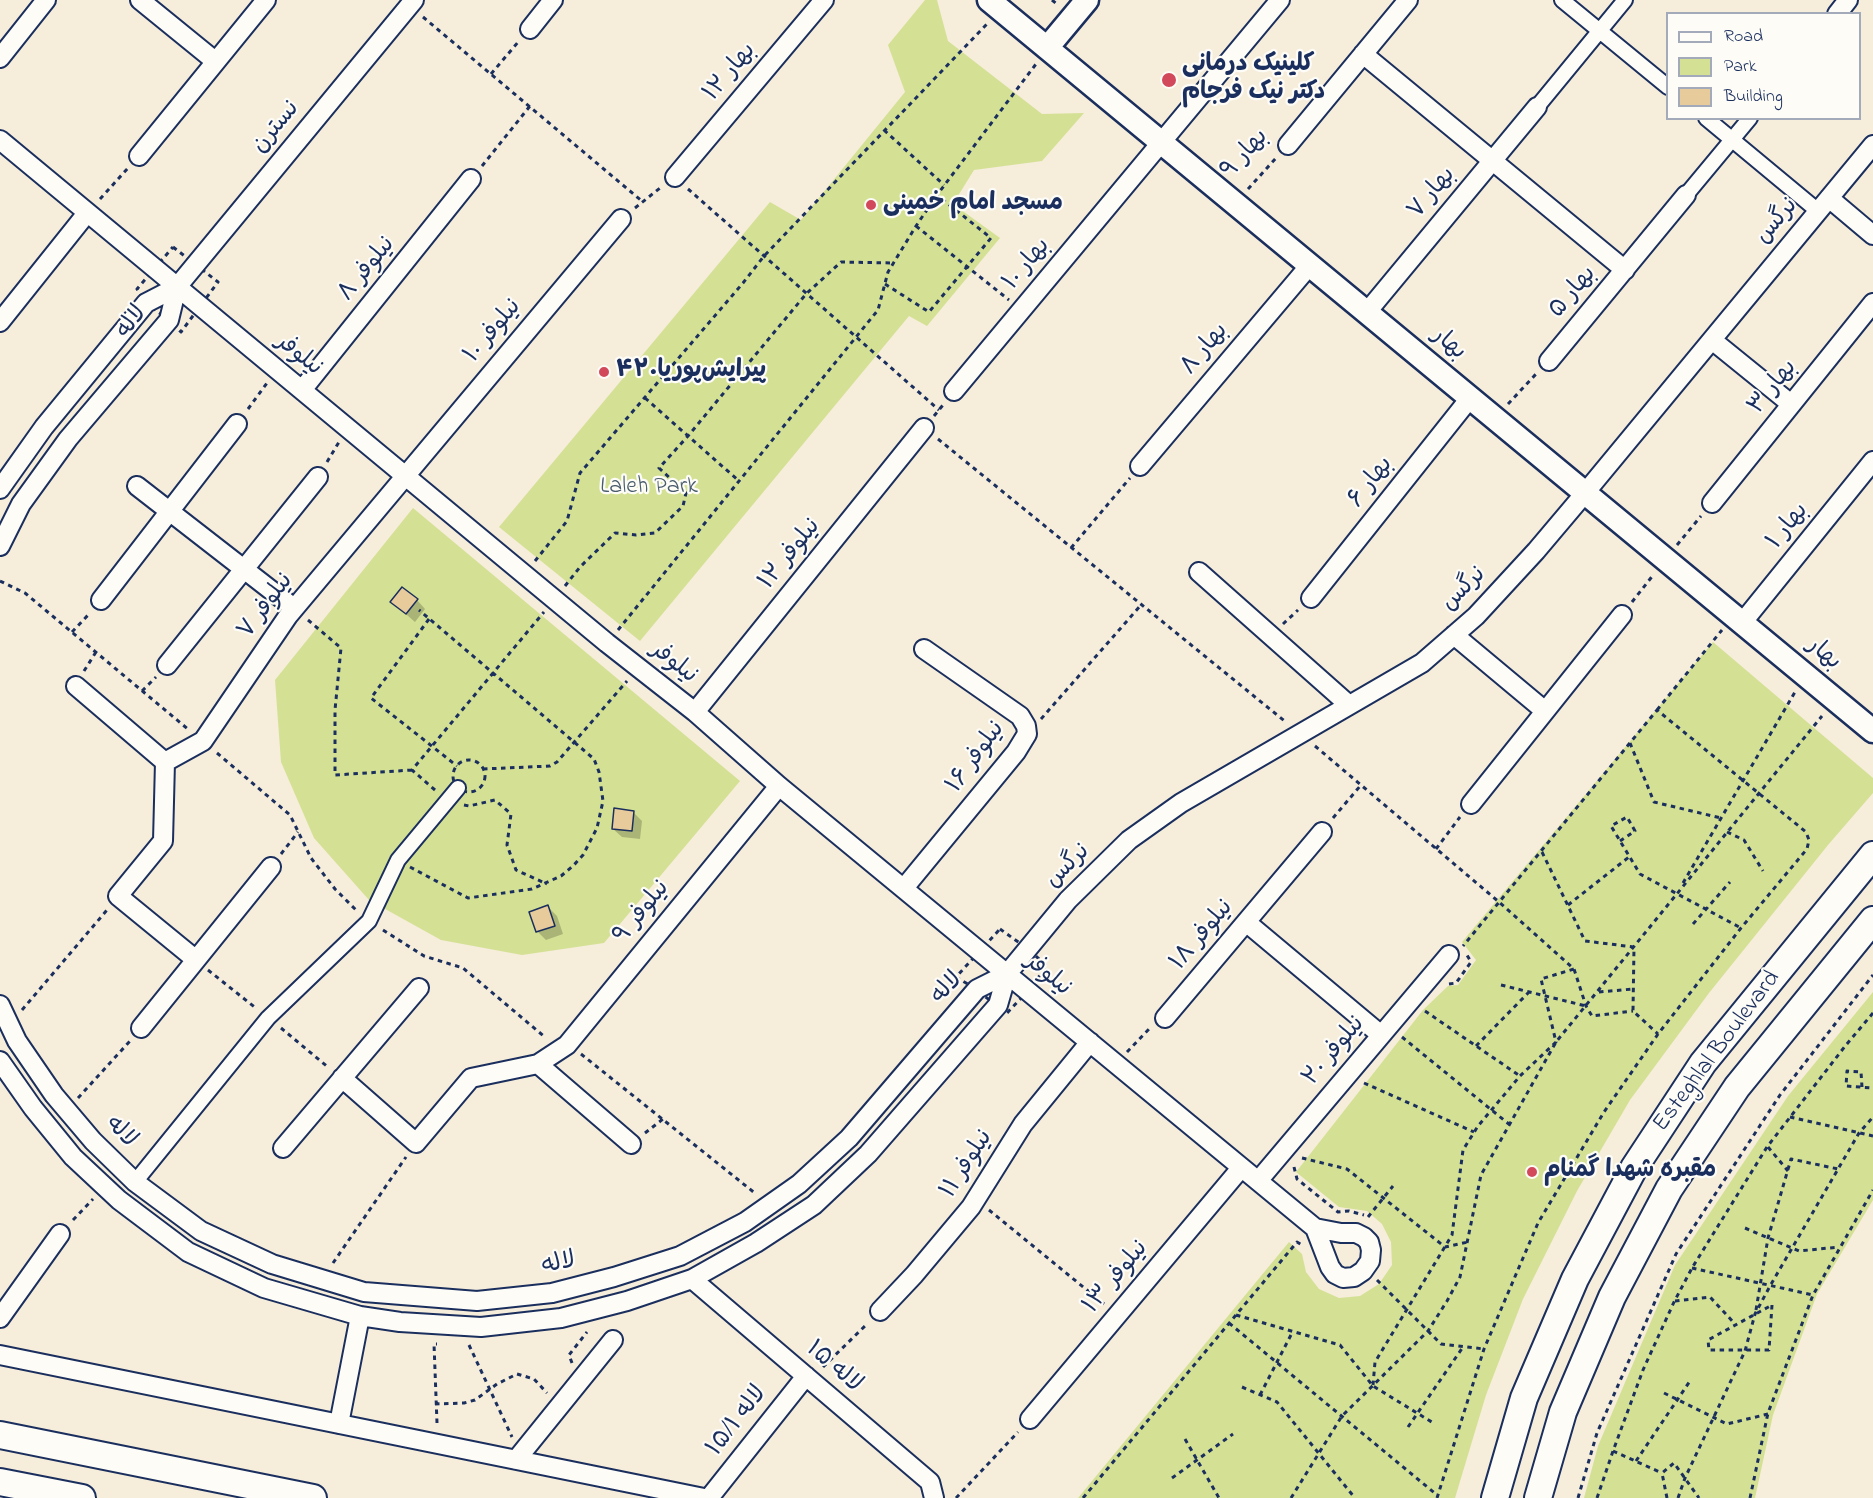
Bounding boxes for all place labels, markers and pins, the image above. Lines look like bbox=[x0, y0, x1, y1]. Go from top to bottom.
place label: کلینیک درمانی دکتر نیک فرجام bbox=[1182, 52, 1325, 108]
marker: کلینیک درمانی دکتر نیک فرجام bbox=[1160, 71, 1178, 89]
place label: مسجد امام خمینی bbox=[883, 191, 1063, 219]
marker: مسجد امام خمینی bbox=[864, 198, 878, 212]
place label: پیرایش‌پوریا۴۲۰ bbox=[616, 358, 766, 386]
marker: پیرایش‌پوریا۴۲۰ bbox=[597, 365, 611, 379]
place label: مقبره شهدا گمنام bbox=[1544, 1158, 1716, 1186]
marker: مقبره شهدا گمنام bbox=[1525, 1165, 1539, 1179]

